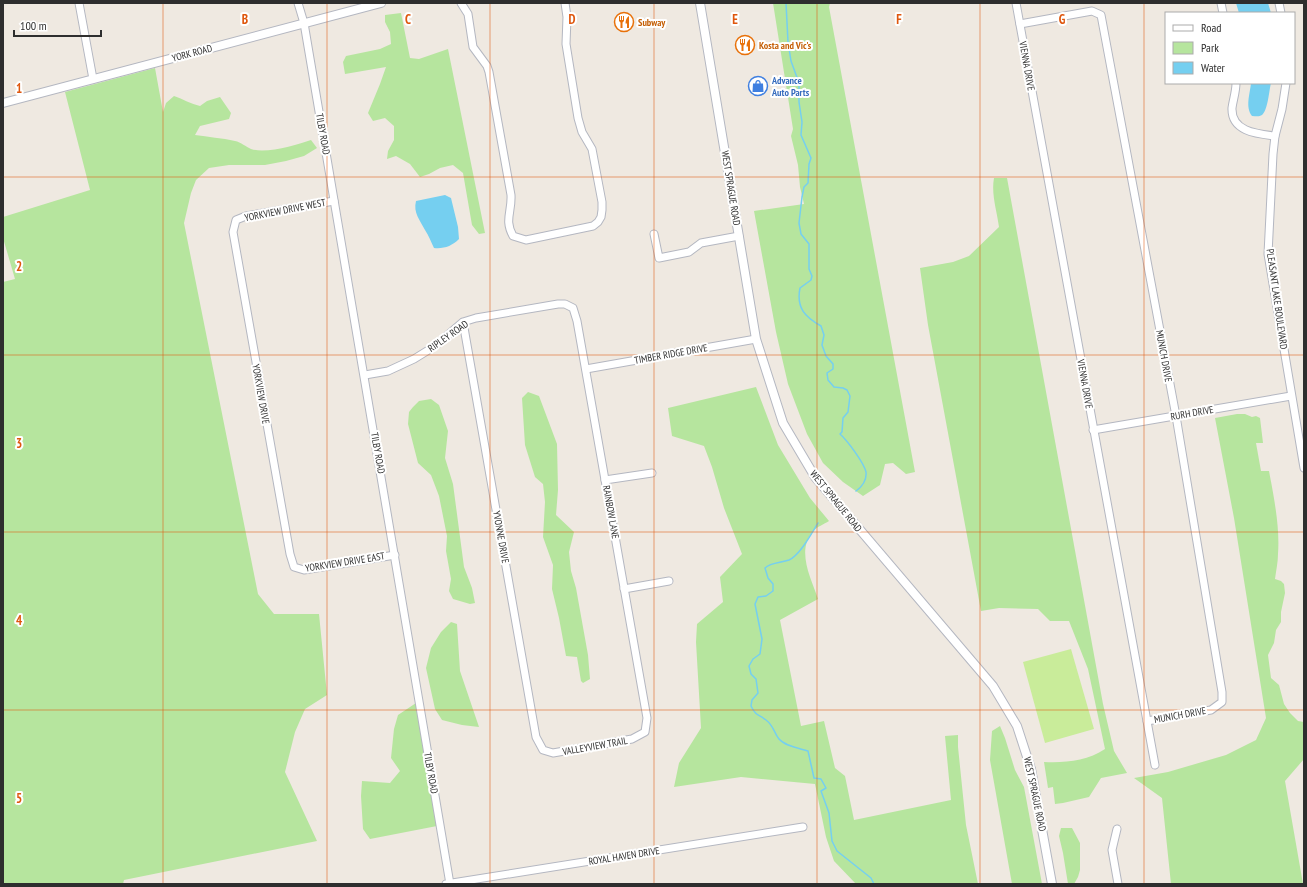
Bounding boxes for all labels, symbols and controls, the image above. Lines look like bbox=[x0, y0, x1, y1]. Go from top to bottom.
text: B bbox=[242, 11, 248, 28]
text: C bbox=[405, 11, 411, 28]
text: D bbox=[569, 11, 576, 28]
restaurant icon: Subway bbox=[613, 11, 635, 33]
text: E bbox=[732, 11, 738, 28]
text: F bbox=[896, 11, 902, 28]
text: G bbox=[1059, 11, 1066, 28]
scale bar bbox=[14, 12, 101, 38]
legend bbox=[1165, 12, 1295, 84]
place label: Subway bbox=[638, 16, 666, 29]
text: 100 m bbox=[20, 18, 47, 33]
text: Road bbox=[1201, 20, 1221, 35]
restaurant icon: Kosta and Vic's bbox=[734, 34, 756, 56]
place label: Kosta and Vic's bbox=[759, 39, 812, 52]
street label: VIENNA DRIVE bbox=[1016, 39, 1038, 92]
text: Park bbox=[1201, 40, 1219, 55]
street label: YORK ROAD bbox=[170, 41, 214, 65]
text: Water bbox=[1201, 60, 1226, 75]
place label: Advance Auto Parts bbox=[771, 74, 810, 99]
shop icon: Advance Auto Parts bbox=[747, 75, 769, 97]
text: 1 bbox=[16, 80, 22, 97]
street label: TILBY ROAD bbox=[313, 112, 333, 156]
street label: WEST SPRAGUE ROAD bbox=[719, 150, 743, 226]
street label: YORKVIEW DRIVE WEST bbox=[243, 196, 327, 224]
street label: PLEASANT LAKE BOULEVARD bbox=[1264, 248, 1290, 350]
text: 2 bbox=[16, 258, 22, 275]
street label: RIPLEY ROAD bbox=[425, 317, 471, 355]
street label: MUNICH DRIVE bbox=[1153, 329, 1175, 383]
street label: TIMBER RIDGE DRIVE bbox=[633, 341, 709, 367]
street label: VIENNA DRIVE bbox=[1074, 357, 1096, 410]
street label: YORKVIEW DRIVE bbox=[249, 363, 273, 425]
street label: RURH DRIVE bbox=[1169, 403, 1215, 423]
street label: TILBY ROAD bbox=[368, 431, 388, 475]
text: 3 bbox=[16, 435, 22, 452]
street label: WEST SPRAGUE ROAD bbox=[807, 467, 865, 535]
street label: RAINBOW LANE bbox=[600, 484, 622, 540]
street label: YVONNE DRIVE bbox=[490, 510, 512, 564]
street label: YORKVIEW DRIVE EAST bbox=[304, 549, 386, 575]
text: 4 bbox=[16, 612, 23, 629]
street label: MUNICH DRIVE bbox=[1153, 704, 1207, 726]
street label: VALLEYVIEW TRAIL bbox=[560, 734, 629, 758]
street label: TILBY ROAD bbox=[421, 751, 441, 795]
street label: WEST SPRAGUE ROAD bbox=[1021, 756, 1049, 832]
text: 5 bbox=[16, 790, 22, 807]
street label: ROYAL HAVEN DRIVE bbox=[588, 844, 660, 868]

